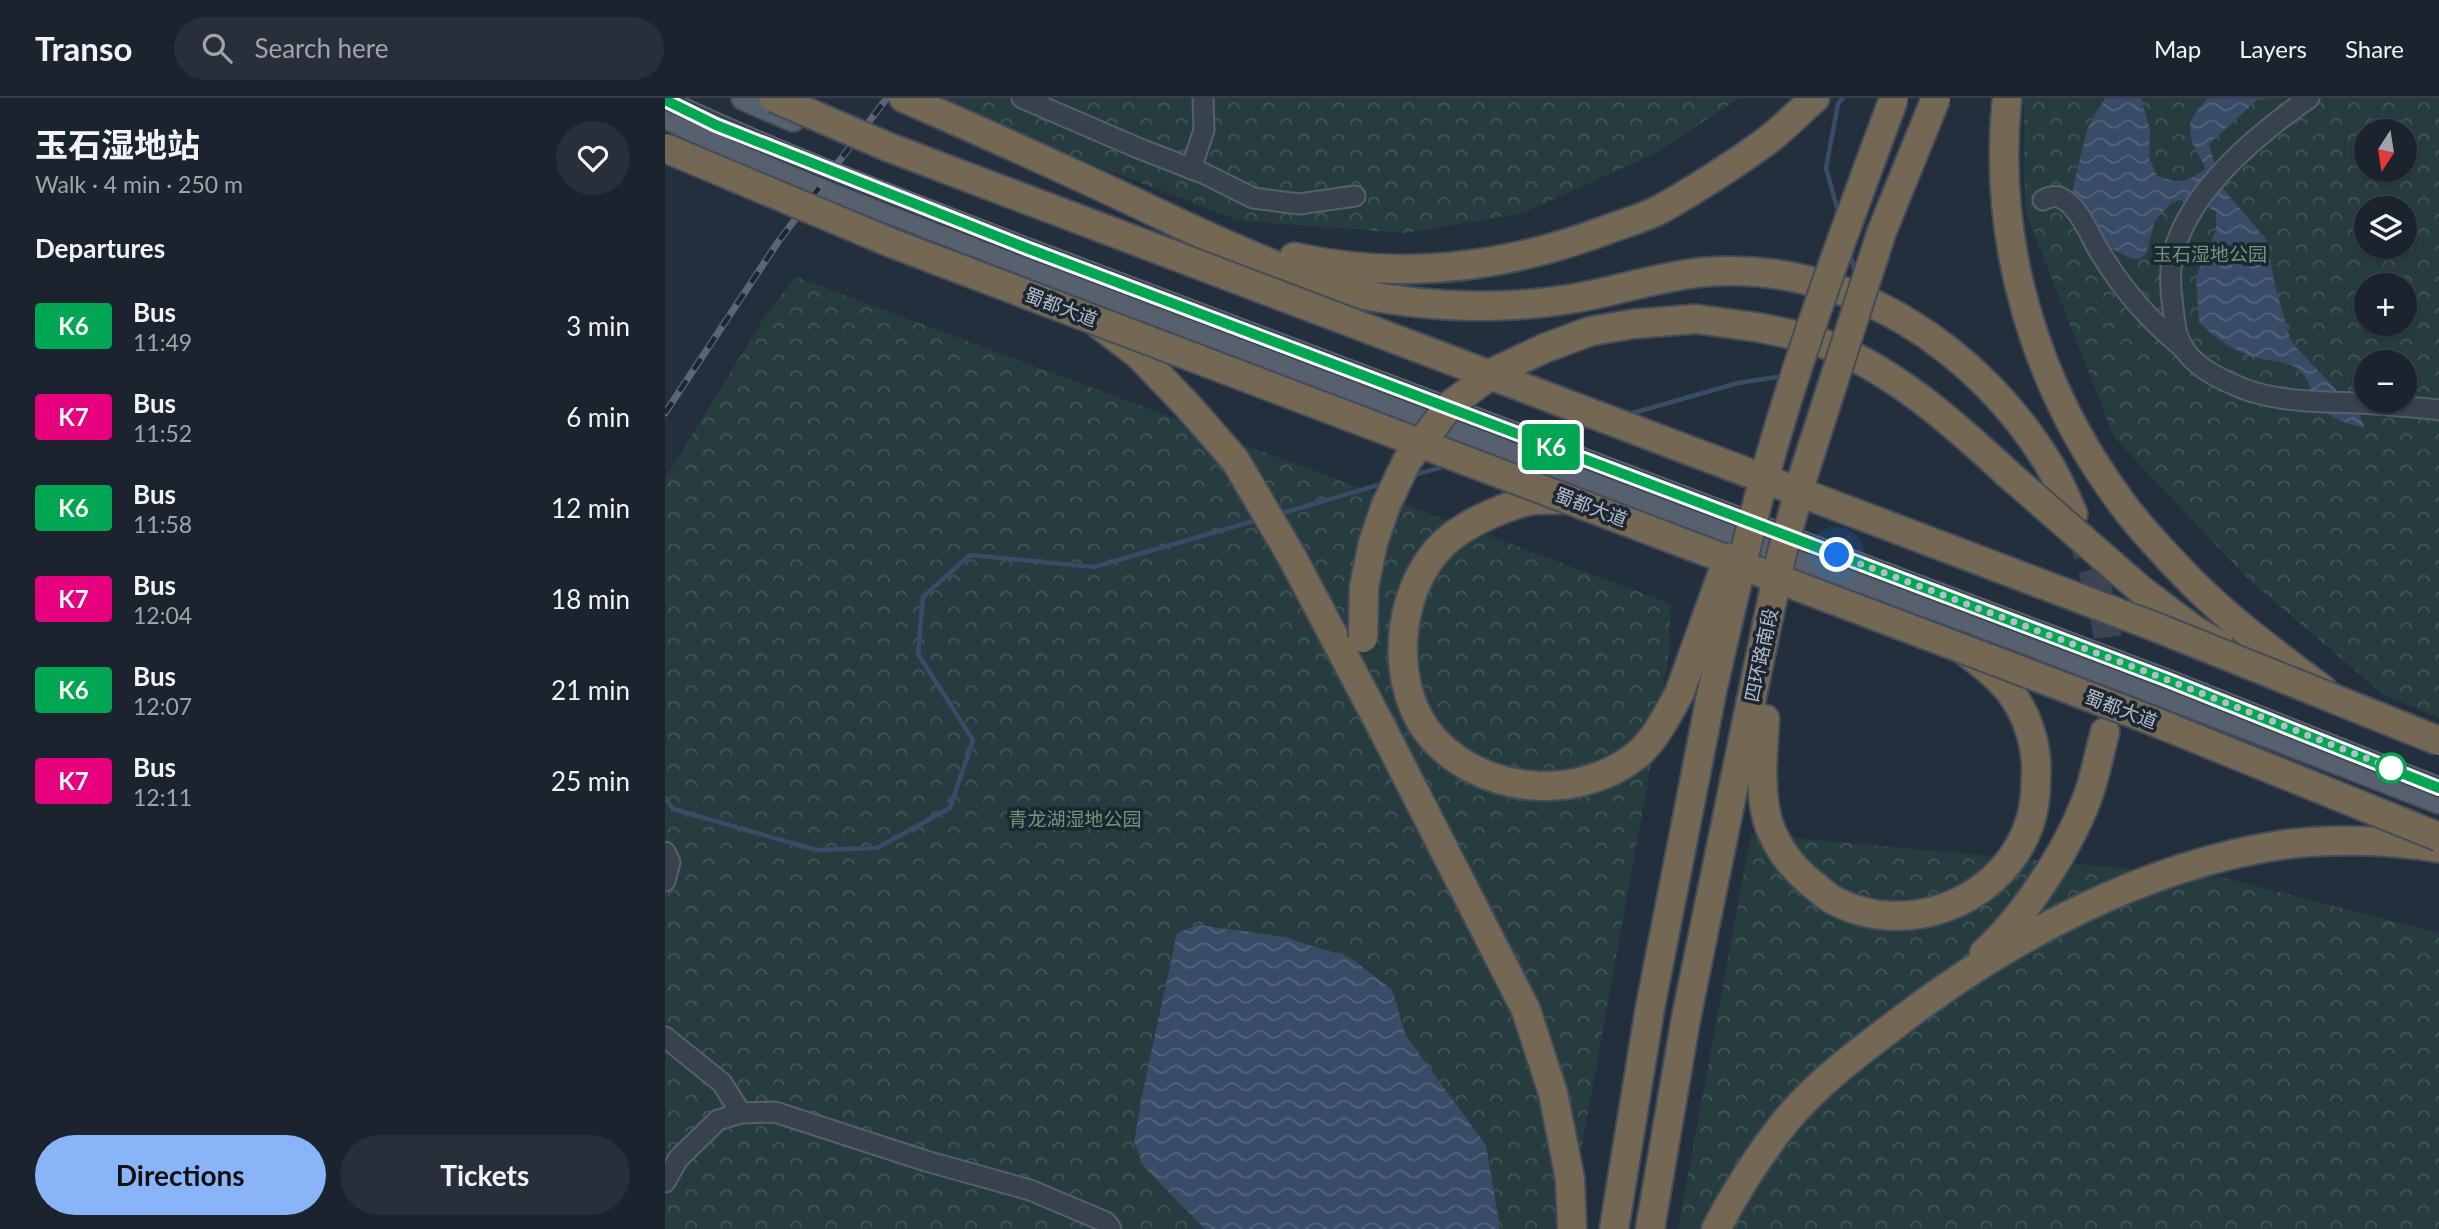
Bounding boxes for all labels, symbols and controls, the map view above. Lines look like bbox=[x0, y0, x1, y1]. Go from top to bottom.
search box bbox=[174, 17, 664, 80]
text: Transo bbox=[35, 28, 132, 68]
icon: search bbox=[198, 29, 236, 67]
text: Search here bbox=[254, 32, 388, 64]
text: Map bbox=[2154, 34, 2201, 63]
text: Layers bbox=[2239, 34, 2307, 63]
text: Share bbox=[2345, 34, 2404, 63]
north arrow bbox=[2354, 119, 2417, 182]
map controls bbox=[2354, 119, 2417, 413]
button: heart bbox=[556, 121, 630, 195]
text: 玉石湿地站 bbox=[35, 124, 200, 164]
text: Walk · 4 min · 250 m bbox=[35, 170, 243, 198]
button: layers bbox=[2354, 196, 2417, 259]
text: Departures bbox=[35, 232, 165, 264]
park label: 玉石湿地公园 bbox=[2153, 242, 2267, 265]
button: + bbox=[2354, 273, 2417, 336]
street label: 蜀都大道 bbox=[1022, 282, 1101, 331]
text: Bus bbox=[133, 296, 176, 328]
text: 3 min bbox=[566, 310, 630, 342]
text: K6 bbox=[58, 311, 89, 340]
text: 11:49 bbox=[133, 328, 192, 356]
button: − bbox=[2354, 350, 2417, 413]
text: Bus bbox=[133, 387, 176, 419]
text: 6 min bbox=[566, 401, 630, 433]
text: K7 bbox=[58, 402, 89, 431]
text: 11:52 bbox=[133, 419, 192, 447]
line badge: K6 bbox=[1519, 424, 1582, 470]
text: K6 bbox=[1536, 432, 1566, 461]
text: Bus bbox=[133, 478, 176, 510]
street label: 蜀都大道 bbox=[1552, 482, 1631, 531]
text: 12 min bbox=[551, 492, 630, 524]
text: K6 bbox=[58, 493, 89, 522]
text: 11:58 bbox=[133, 510, 192, 538]
your location bbox=[1819, 537, 1854, 572]
text: Bus bbox=[133, 569, 176, 601]
text: 18 min bbox=[551, 583, 630, 615]
text: K7 bbox=[58, 584, 89, 613]
text: 12:04 bbox=[133, 601, 192, 629]
street label: 四环路南段 bbox=[1739, 606, 1782, 704]
text: Bus bbox=[133, 660, 176, 692]
text: 21 min bbox=[551, 674, 630, 706]
text: K6 bbox=[58, 675, 89, 704]
street label: 蜀都大道 bbox=[2082, 684, 2161, 733]
text: 12:07 bbox=[133, 692, 192, 720]
text: Bus bbox=[133, 751, 176, 783]
unlabelled marker bbox=[2376, 753, 2406, 783]
text: 25 min bbox=[551, 765, 630, 797]
text: K7 bbox=[58, 766, 89, 795]
text: 12:11 bbox=[133, 783, 192, 811]
park label: 青龙湖湿地公园 bbox=[1008, 807, 1142, 830]
button: Directions bbox=[35, 1135, 326, 1215]
button: Tickets bbox=[340, 1135, 630, 1215]

